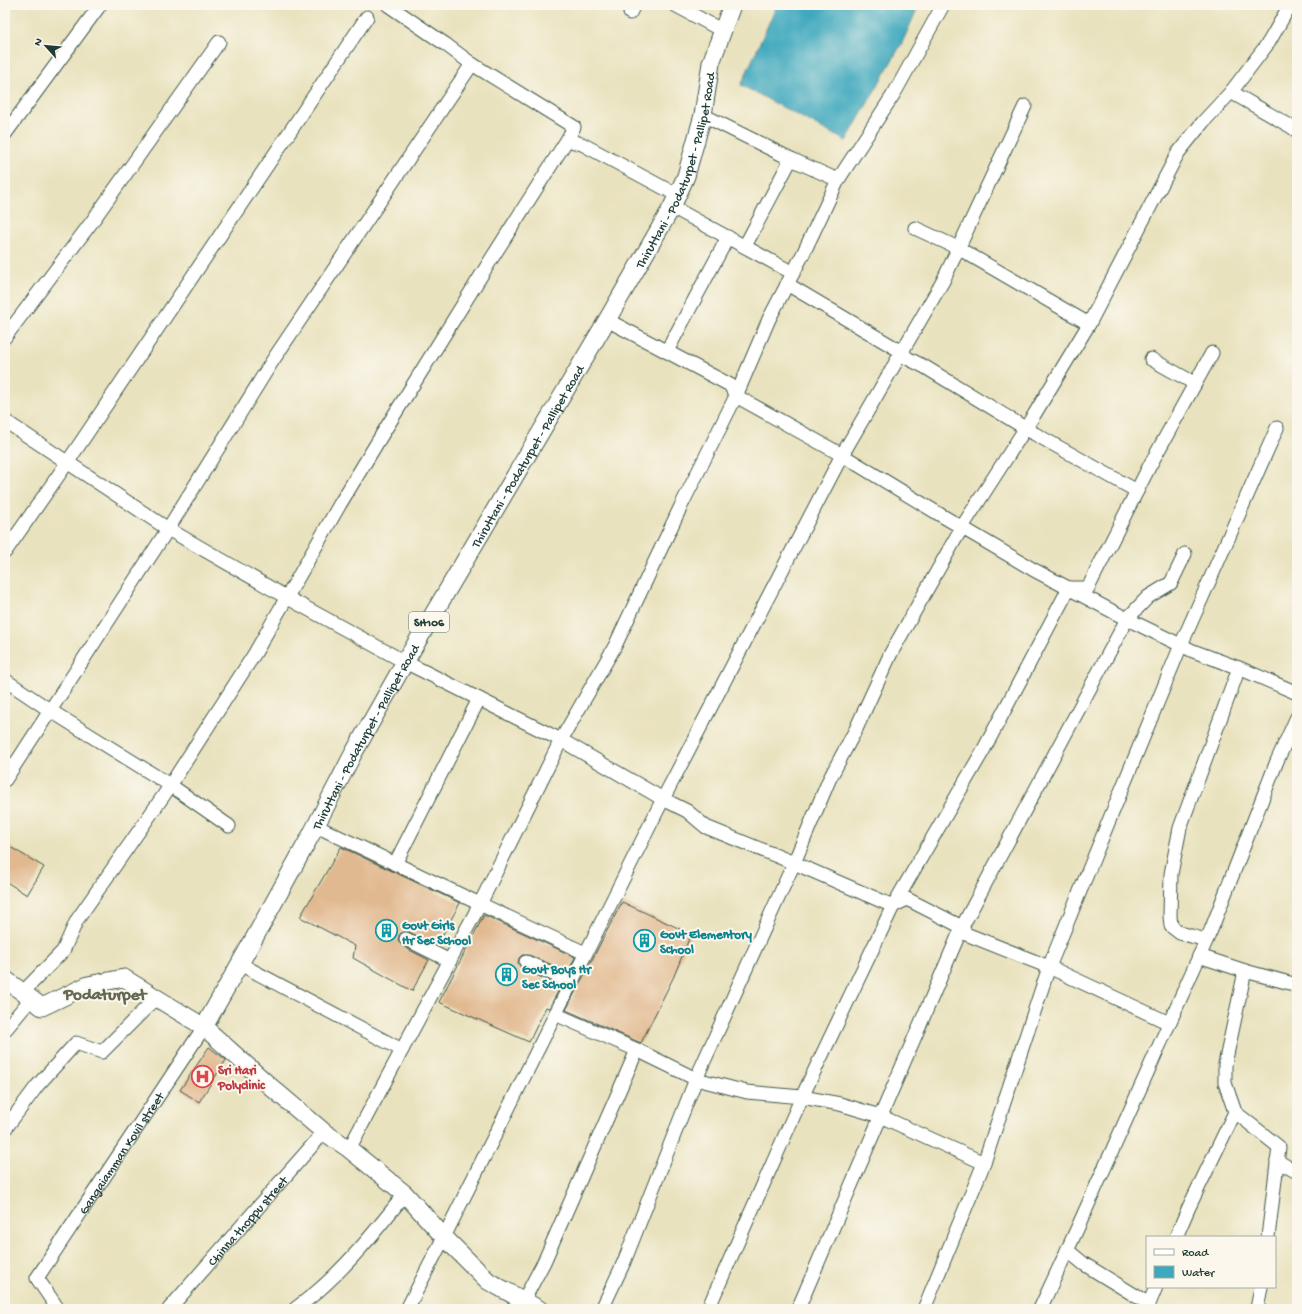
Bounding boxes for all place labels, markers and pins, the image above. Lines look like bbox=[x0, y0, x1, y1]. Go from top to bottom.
building icon: Govt Girls Hr Sec School bbox=[373, 918, 399, 944]
place label: Govt Girls Hr Sec School bbox=[402, 919, 471, 949]
building icon: Govt Elementory School bbox=[632, 927, 658, 953]
place label: Govt Elementory School bbox=[660, 928, 753, 958]
building icon: Govt Boys Hr Sec School bbox=[494, 962, 520, 988]
place label: Govt Boys Hr Sec School bbox=[522, 963, 592, 993]
hospital icon: Sri Hari Polyclinic bbox=[190, 1063, 216, 1089]
place label: Sri Hari Polyclinic bbox=[217, 1064, 266, 1094]

